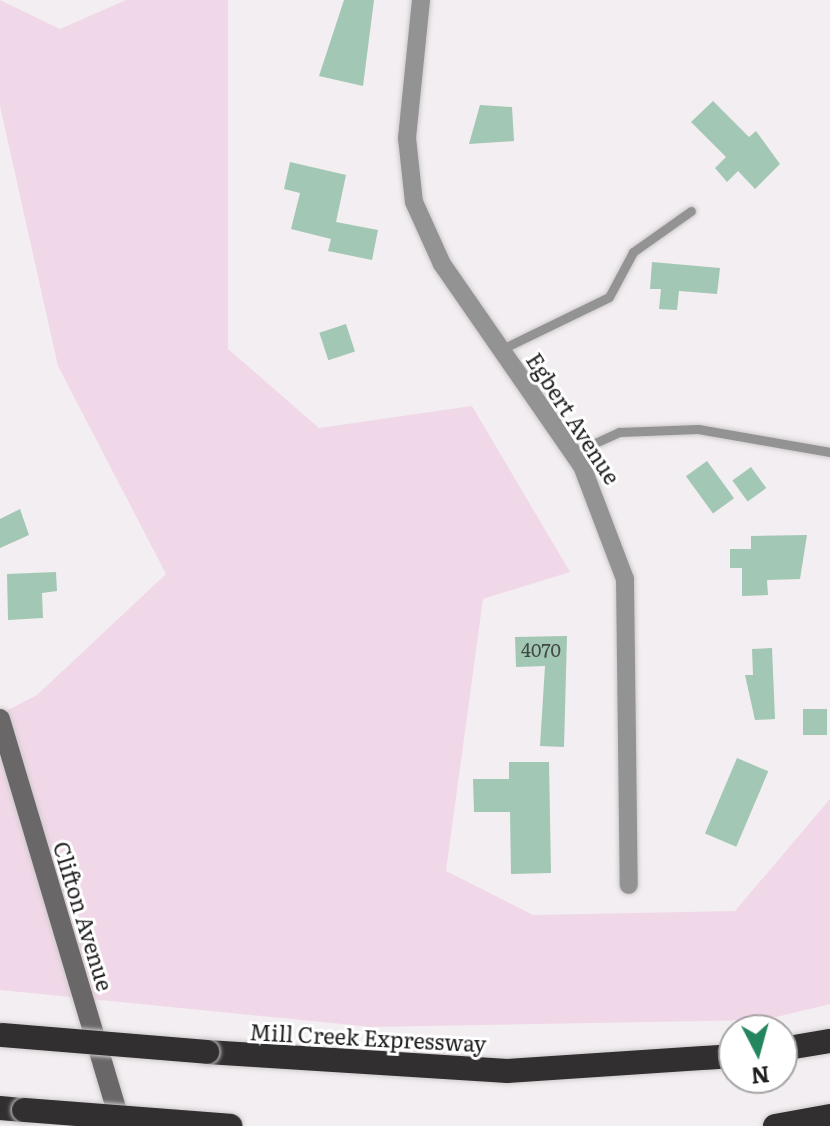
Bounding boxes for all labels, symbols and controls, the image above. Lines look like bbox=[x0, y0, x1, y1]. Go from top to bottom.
street label: Egbert Avenue bbox=[522, 347, 626, 489]
house number: 4070 bbox=[521, 639, 561, 661]
street label: Clifton Avenue bbox=[49, 838, 119, 994]
north arrow bbox=[718, 1014, 798, 1094]
street label: Mill Creek Expressway bbox=[249, 1018, 487, 1056]
text: N bbox=[749, 1059, 771, 1094]

